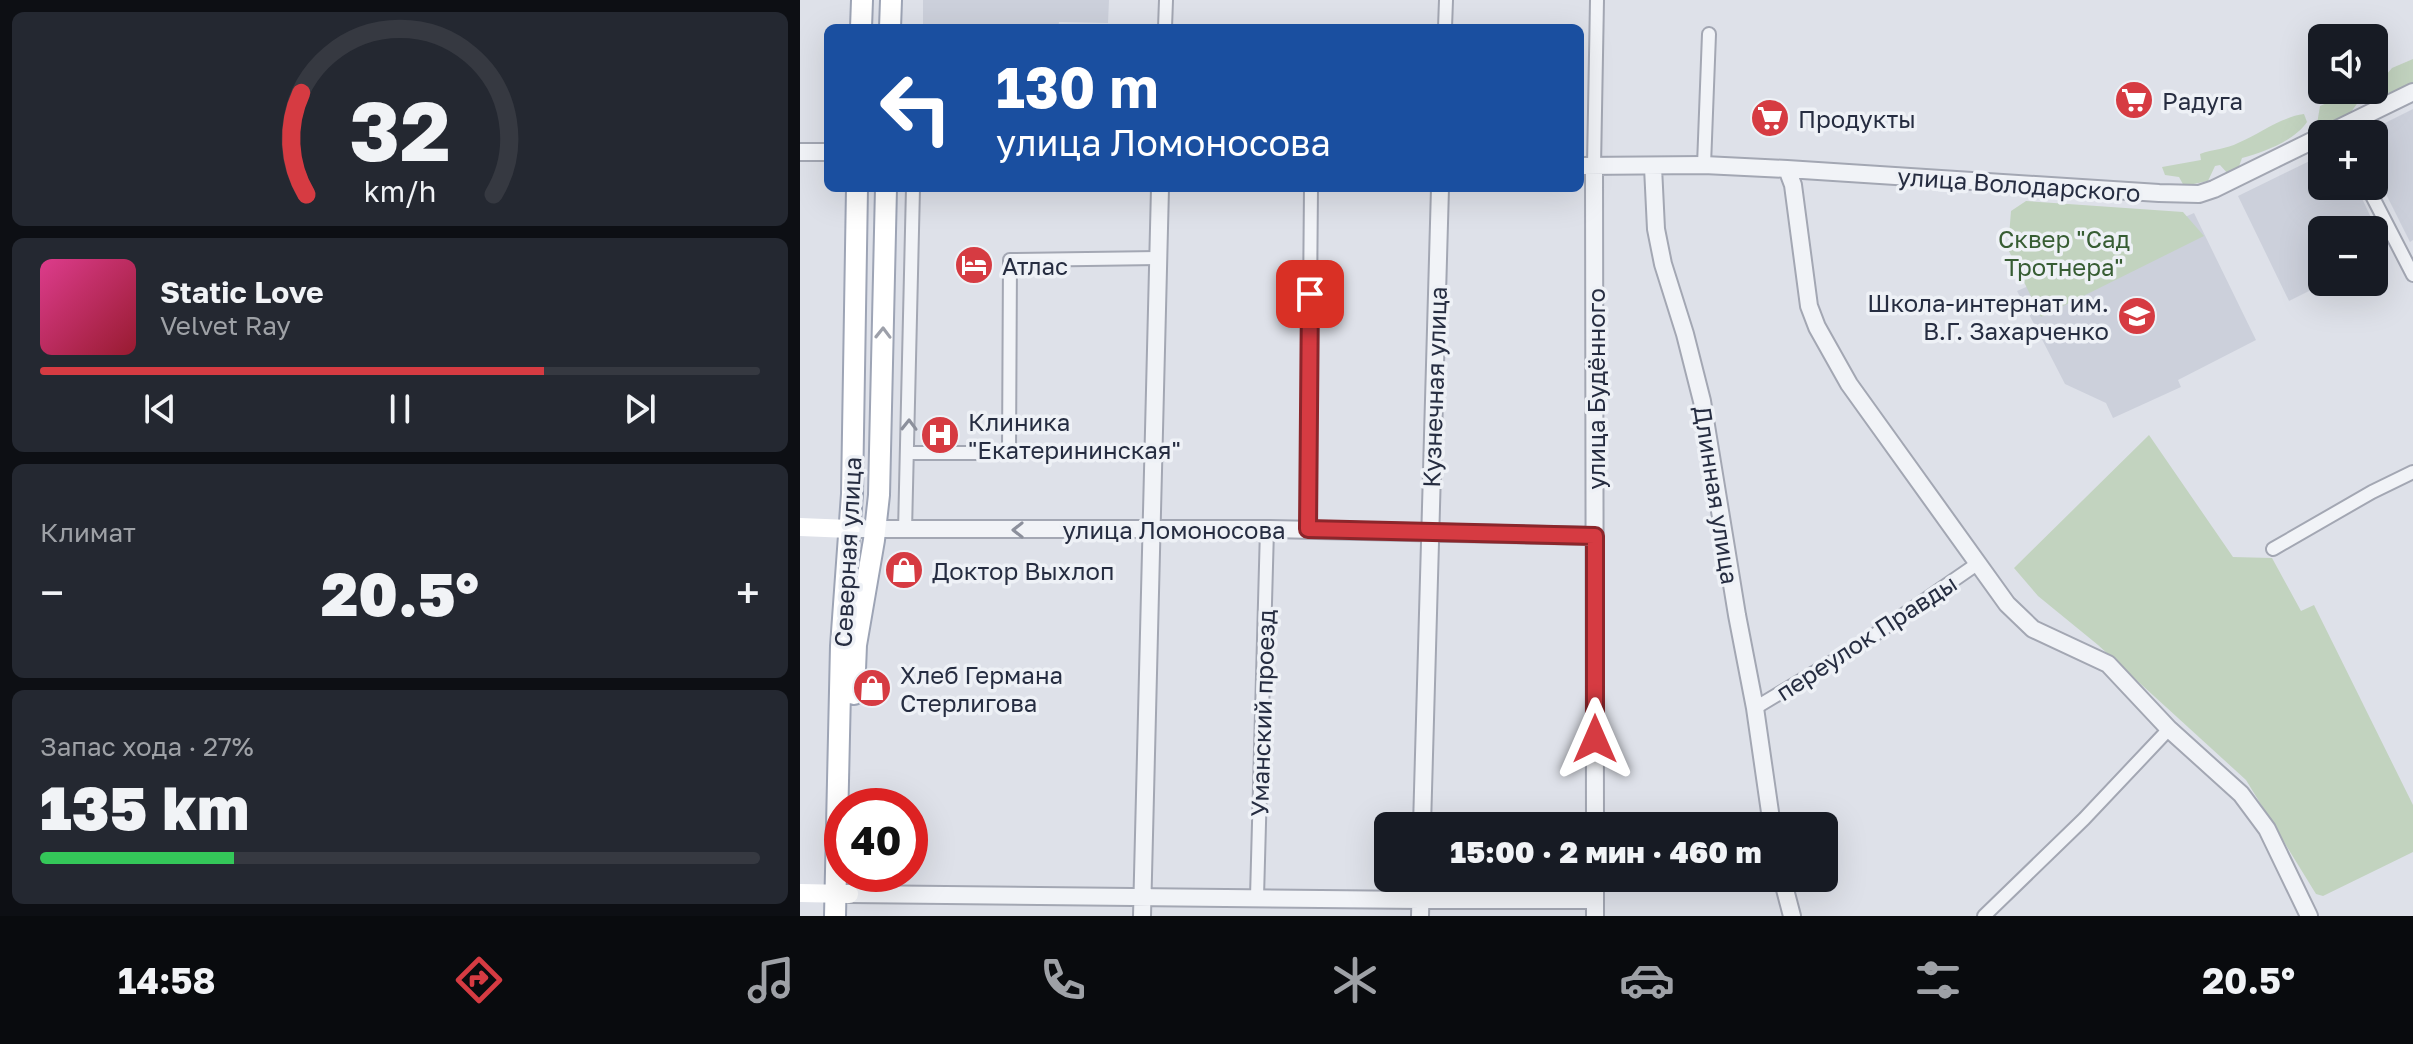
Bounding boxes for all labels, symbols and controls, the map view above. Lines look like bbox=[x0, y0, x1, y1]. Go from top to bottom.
map controls bbox=[2308, 24, 2388, 296]
button: sound bbox=[2308, 24, 2388, 104]
text: 130 m bbox=[996, 53, 1158, 120]
icon: left bbox=[864, 56, 968, 160]
text: 32 bbox=[349, 79, 451, 179]
supermarket icon: Радуга bbox=[2113, 79, 2155, 121]
place label: Радуга bbox=[2162, 86, 2243, 115]
supermarket icon: Продукты bbox=[1749, 97, 1791, 139]
place label: Продукты bbox=[1798, 104, 1916, 133]
button: + bbox=[2308, 120, 2388, 200]
text: улица Ломоносова bbox=[996, 121, 1331, 164]
street label: улица Володарского bbox=[1896, 161, 2142, 207]
text: km/h bbox=[364, 174, 436, 208]
button: − bbox=[2308, 216, 2388, 296]
park label: Сквер "Сад Тротнера" bbox=[1998, 224, 2130, 281]
hotel icon: Атлас bbox=[953, 244, 995, 286]
place label: Атлас bbox=[1002, 251, 1068, 280]
pin bbox=[1276, 260, 1344, 328]
icon: arrive bbox=[1288, 272, 1332, 316]
text: Static Love bbox=[160, 274, 324, 310]
street label: Кузнечная улица bbox=[1416, 286, 1452, 488]
street label: улица Будённого bbox=[1581, 288, 1610, 490]
place label: Школа-интернат им. В.Г. Захарченко bbox=[1867, 288, 2109, 345]
school or university icon: Школа-интернат им. В.Г. Захарченко bbox=[2116, 295, 2158, 337]
text: Velvet Ray bbox=[160, 310, 291, 341]
one-way arrow bbox=[874, 326, 892, 339]
icon: previous bbox=[138, 387, 182, 431]
icon: pause bbox=[378, 387, 422, 431]
icon: next bbox=[618, 387, 662, 431]
street label: Длинная улица bbox=[1689, 404, 1745, 586]
place label: Клиника "Екатерининская" bbox=[968, 407, 1181, 464]
hospital icon: Клиника "Екатерининская" bbox=[919, 414, 961, 456]
one-way arrow bbox=[900, 418, 917, 431]
street label: Северная улица bbox=[828, 456, 866, 648]
street label: улица Ломоносова bbox=[1062, 515, 1286, 544]
text: Климат bbox=[40, 517, 136, 548]
one-way arrow bbox=[1011, 521, 1024, 539]
shop icon: Доктор Выхлоп bbox=[883, 549, 925, 591]
place label: Доктор Выхлоп bbox=[932, 556, 1114, 585]
text: 20.5° bbox=[321, 557, 479, 629]
text: − bbox=[40, 566, 64, 619]
text: + bbox=[736, 566, 760, 619]
street label: переулок Правды bbox=[1770, 568, 1962, 706]
street label: Уманский проезд bbox=[1244, 609, 1280, 817]
place label: Хлеб Германа Стерлигова bbox=[900, 660, 1063, 717]
shop icon: Хлеб Германа Стерлигова bbox=[851, 667, 893, 709]
position arrow bbox=[1553, 697, 1637, 781]
text: Запас хода · 27% bbox=[40, 731, 254, 762]
text: 135 km bbox=[40, 771, 249, 843]
speed limit sign: 40 bbox=[824, 788, 928, 892]
text: 15:00 · 2 мин · 460 m bbox=[1450, 834, 1762, 870]
icon: directions bbox=[451, 952, 507, 1008]
icon: music bbox=[743, 952, 799, 1008]
icon: phone bbox=[1035, 952, 1091, 1008]
icon: climate bbox=[1327, 952, 1383, 1008]
icon: car bbox=[1619, 952, 1675, 1008]
icon: filters bbox=[1910, 952, 1966, 1008]
text: 14:58 bbox=[118, 959, 215, 1002]
text: 20.5° bbox=[2202, 959, 2295, 1002]

